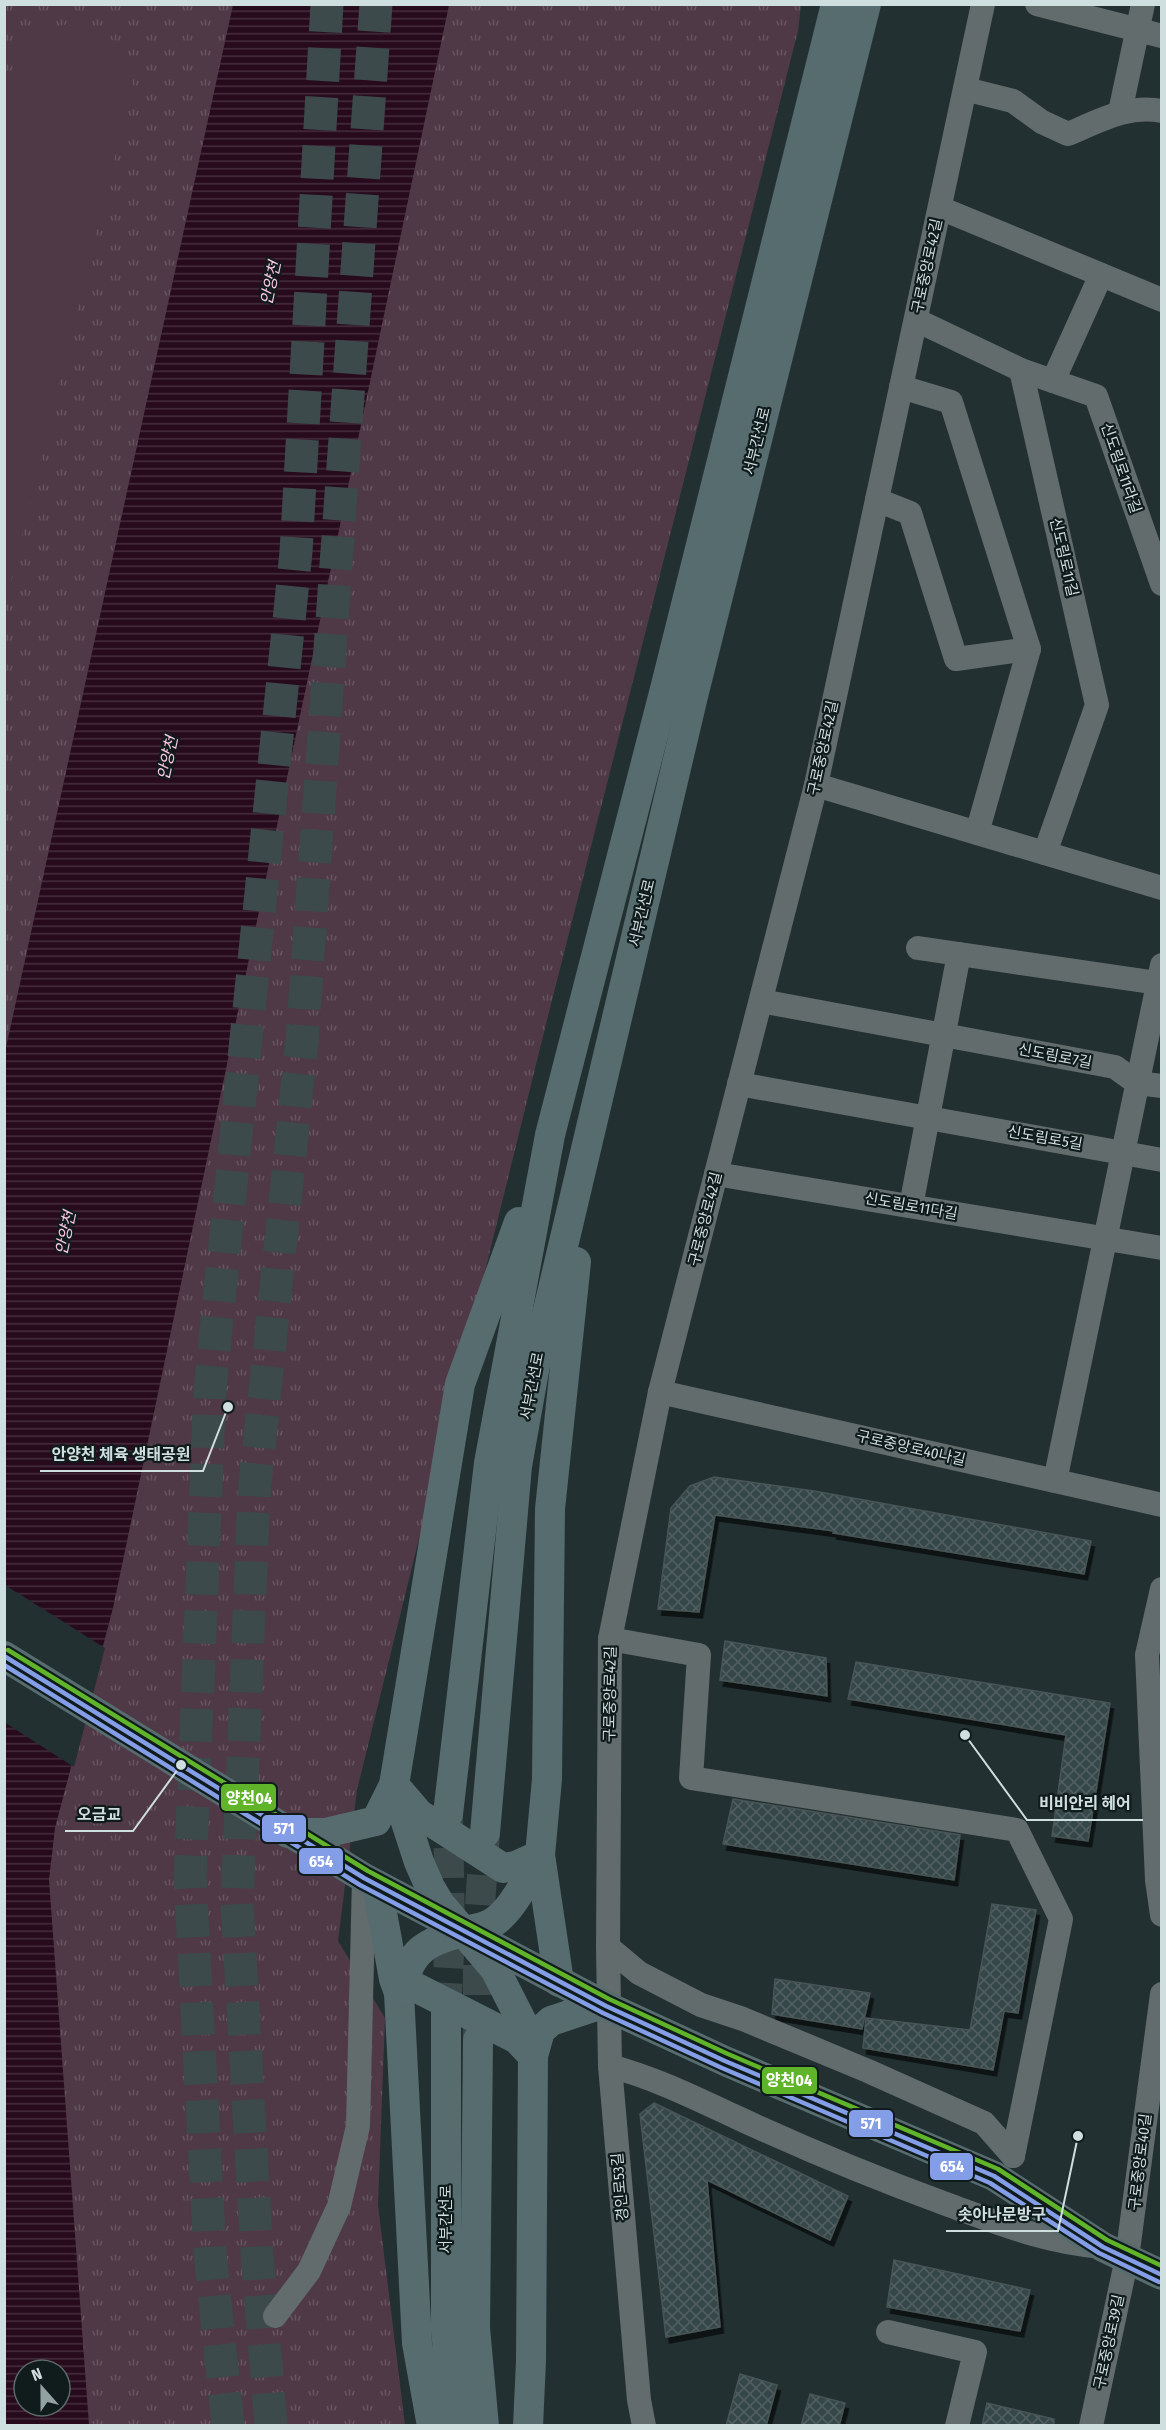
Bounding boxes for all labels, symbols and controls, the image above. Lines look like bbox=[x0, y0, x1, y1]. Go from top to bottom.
street label: 구로중앙로42길 bbox=[908, 217, 946, 315]
water label: 안양천 bbox=[257, 257, 285, 307]
street label: 서부간선로 bbox=[740, 405, 774, 477]
street label: 신도림로11라길 bbox=[1097, 420, 1145, 516]
street label: 신도림로11길 bbox=[1046, 516, 1082, 598]
street label: 구로중앙로42길 bbox=[804, 699, 842, 797]
water label: 안양천 bbox=[154, 732, 182, 782]
street label: 서부간선로 bbox=[625, 877, 659, 949]
street label: 신도림로7길 bbox=[1016, 1040, 1094, 1072]
street label: 신도림로5길 bbox=[1006, 1123, 1084, 1153]
street label: 구로중앙로42길 bbox=[685, 1170, 725, 1268]
street label: 신도림로11다길 bbox=[863, 1189, 959, 1223]
water label: 안양천 bbox=[52, 1207, 80, 1257]
street label: 서부간선로 bbox=[517, 1350, 547, 1422]
street label: 구로중앙로40나길 bbox=[855, 1427, 967, 1469]
callout: 안양천 체육 생태공원 bbox=[40, 1437, 203, 1471]
text: 안양천 체육 생태공원 bbox=[51, 1445, 191, 1464]
street label: 구로중앙로42길 bbox=[600, 1646, 620, 1742]
line badge: 양천04 bbox=[220, 1783, 277, 1812]
callout: 비비안리 헤어 bbox=[1027, 1786, 1143, 1820]
text: 양천04 bbox=[226, 1789, 272, 1808]
text: 비비안리 헤어 bbox=[1039, 1794, 1131, 1813]
callout: 오금교 bbox=[65, 1797, 133, 1831]
text: 오금교 bbox=[77, 1805, 121, 1824]
line badge: 571 bbox=[261, 1814, 307, 1843]
text: 571 bbox=[274, 1819, 294, 1838]
line badge: 654 bbox=[298, 1847, 344, 1875]
text: 654 bbox=[309, 1852, 333, 1871]
line badge: 양천04 bbox=[761, 2066, 818, 2095]
text: 양천04 bbox=[766, 2071, 812, 2090]
line badge: 571 bbox=[848, 2109, 894, 2138]
street label: 구로중앙로40길 bbox=[1125, 2112, 1155, 2212]
text: 571 bbox=[861, 2114, 881, 2133]
street label: 경인로53길 bbox=[608, 2152, 632, 2222]
line badge: 654 bbox=[929, 2152, 974, 2181]
text: 654 bbox=[940, 2157, 964, 2176]
street label: 서부간선로 bbox=[437, 2184, 455, 2254]
callout: 솟아나문방구 bbox=[946, 2197, 1058, 2231]
text: 솟아나문방구 bbox=[958, 2205, 1046, 2224]
street label: 구로중앙로39길 bbox=[1090, 2293, 1128, 2391]
north arrow bbox=[12, 2358, 72, 2418]
text: N bbox=[29, 2364, 45, 2385]

